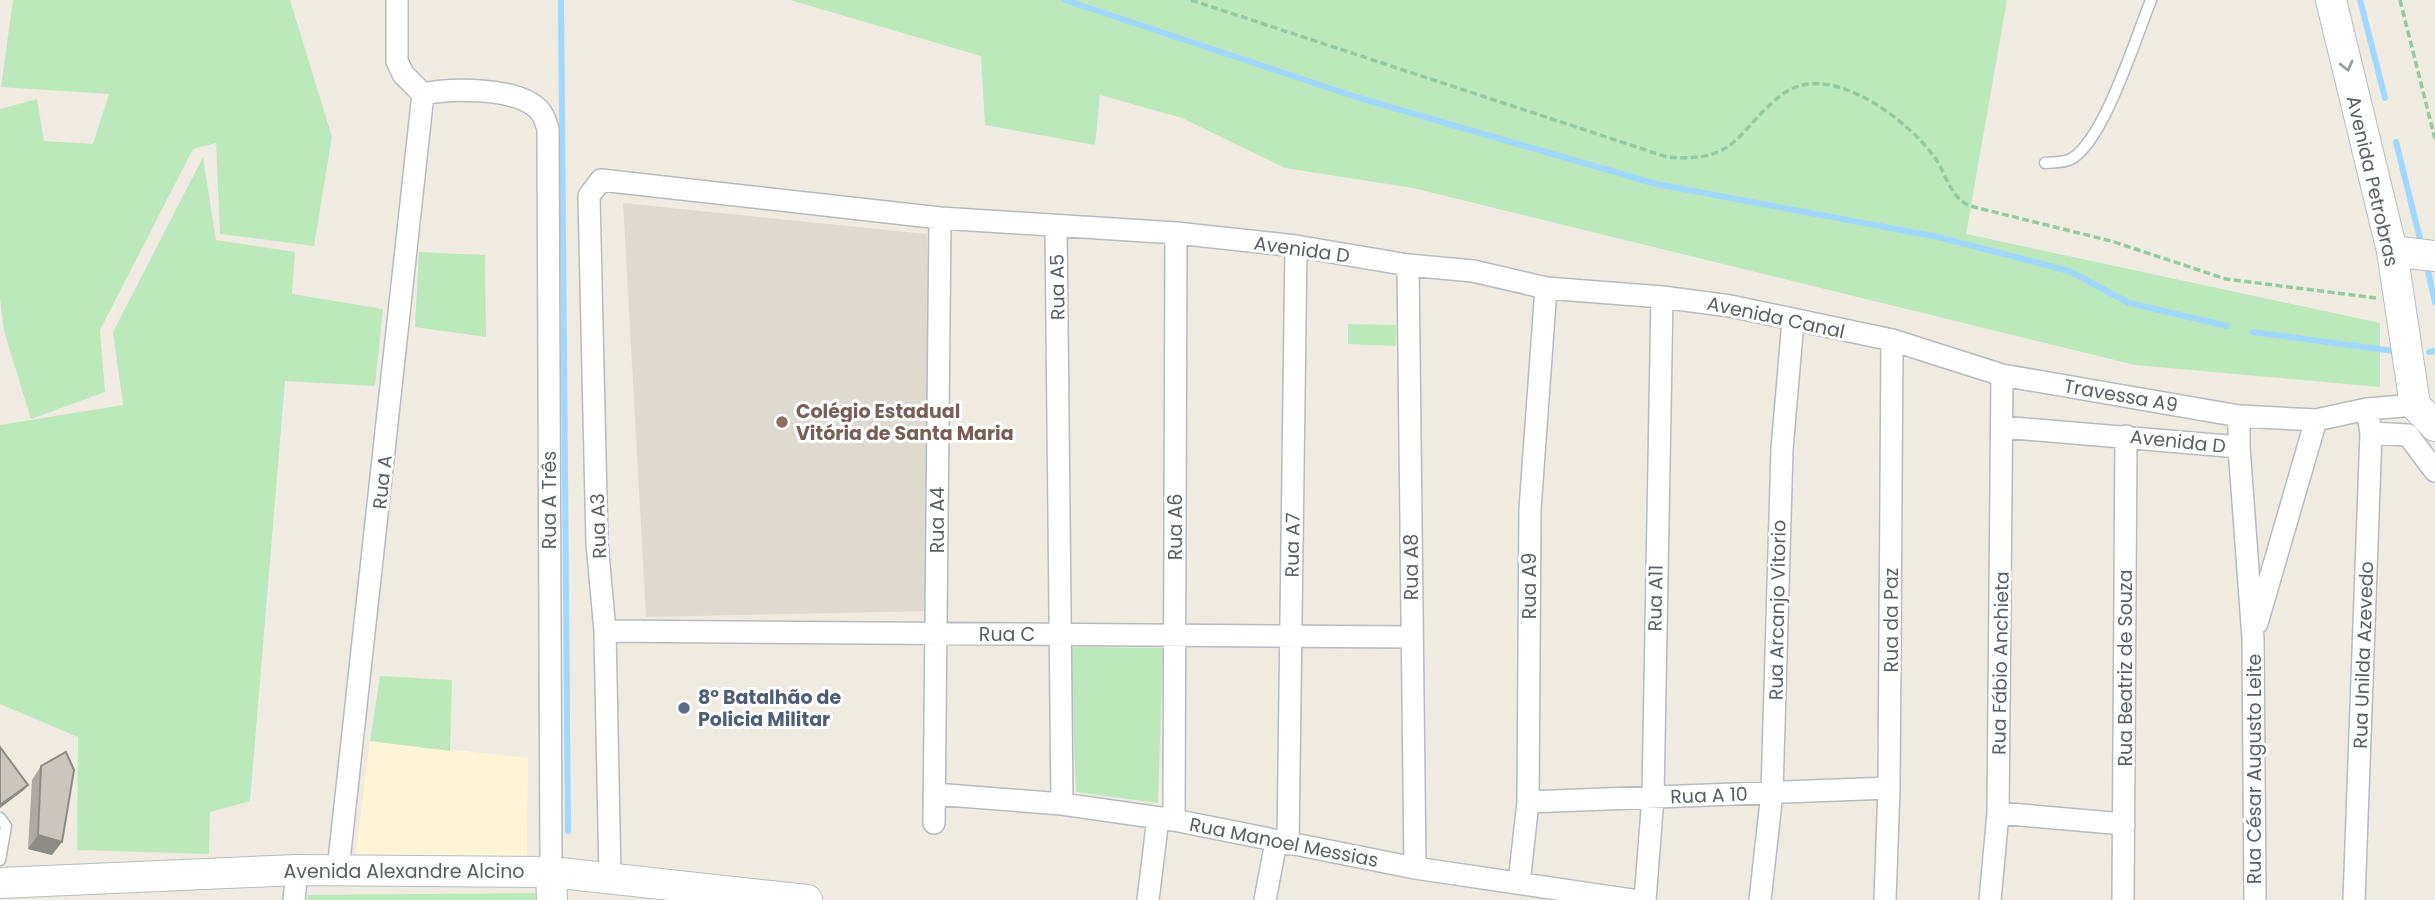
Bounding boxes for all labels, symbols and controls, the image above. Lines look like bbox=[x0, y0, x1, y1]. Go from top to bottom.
one-way arrow bbox=[2339, 60, 2353, 72]
street label: Avenida Petrobras bbox=[2340, 93, 2405, 269]
street label: Avenida D bbox=[1252, 229, 1351, 270]
street label: Rua A5 bbox=[1043, 254, 1072, 320]
street label: Avenida Canal bbox=[1705, 290, 1847, 345]
street label: Travessa A9 bbox=[2062, 372, 2180, 419]
place label: Colégio Estadual Vitória de Santa Maria bbox=[796, 398, 1014, 447]
marker: Colégio Estadual Vitória de Santa Maria bbox=[774, 414, 790, 430]
street label: Avenida D bbox=[2129, 423, 2227, 460]
street label: Rua A Três bbox=[536, 451, 563, 549]
street label: Rua A bbox=[366, 453, 399, 511]
street label: Rua A4 bbox=[924, 487, 951, 553]
street label: Rua A3 bbox=[584, 493, 613, 559]
street label: Rua A6 bbox=[1162, 494, 1189, 560]
street label: Rua A7 bbox=[1278, 512, 1307, 578]
street label: Rua Arcanjo Vitorio bbox=[1762, 520, 1793, 700]
street label: Rua A8 bbox=[1398, 534, 1425, 600]
street label: Rua A9 bbox=[1516, 553, 1543, 619]
street label: Rua Unilda Azevedo bbox=[2347, 561, 2380, 749]
street label: Rua A11 bbox=[1641, 564, 1670, 632]
street label: Rua da Paz bbox=[1878, 568, 1905, 672]
street label: Rua Beatriz de Souza bbox=[2112, 570, 2139, 766]
street label: Rua Fábio Anchieta bbox=[1985, 571, 2016, 755]
street label: Rua C bbox=[979, 621, 1035, 648]
street label: Rua César Augusto Leite bbox=[2241, 654, 2268, 884]
place label: 8º Batalhão de Policia Militar bbox=[698, 684, 841, 733]
marker: 8º Batalhão de Policia Militar bbox=[676, 700, 692, 716]
street label: Rua A 10 bbox=[1670, 781, 1748, 810]
street label: Rua Manoel Messias bbox=[1187, 811, 1381, 874]
street label: Avenida Alexandre Alcino bbox=[284, 858, 525, 885]

